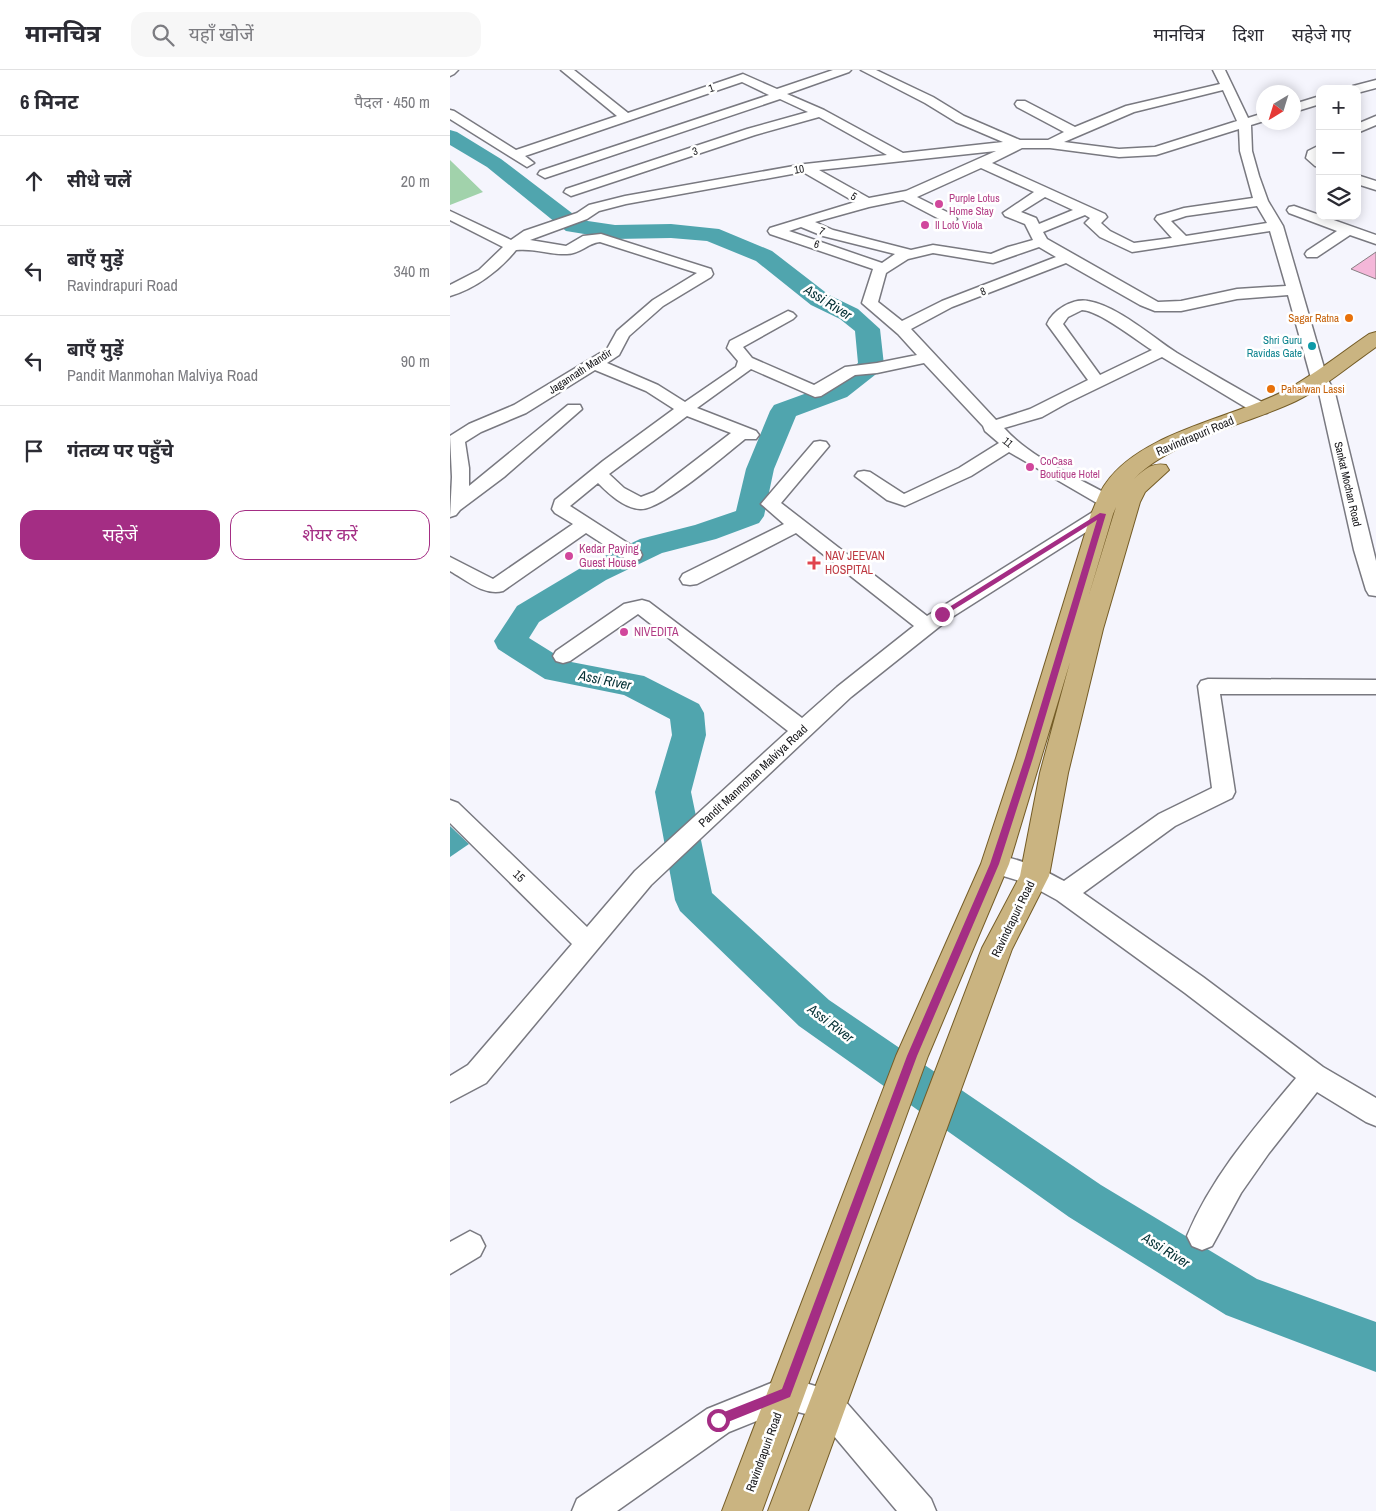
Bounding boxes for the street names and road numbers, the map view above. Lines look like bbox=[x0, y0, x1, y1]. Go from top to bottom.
street label: 1 bbox=[706, 81, 716, 95]
street label: 3 bbox=[690, 144, 700, 158]
street label: 10 bbox=[793, 161, 805, 177]
street label: 5 bbox=[848, 189, 860, 203]
street label: 7 bbox=[817, 224, 827, 238]
street label: 6 bbox=[812, 237, 822, 251]
street label: 8 bbox=[978, 284, 988, 298]
street label: Jagannath Mandir bbox=[546, 345, 614, 397]
street label: Ravindrapuri Road bbox=[1154, 412, 1236, 460]
street label: 11 bbox=[1000, 434, 1016, 450]
street label: Sankat Mochan Road bbox=[1331, 440, 1365, 528]
street label: Pandit Manmohan Malviya Road bbox=[695, 721, 811, 831]
street label: 15 bbox=[510, 866, 529, 886]
street label: Ravindrapuri Road bbox=[988, 878, 1038, 960]
street label: Ravindrapuri Road bbox=[742, 1410, 786, 1494]

